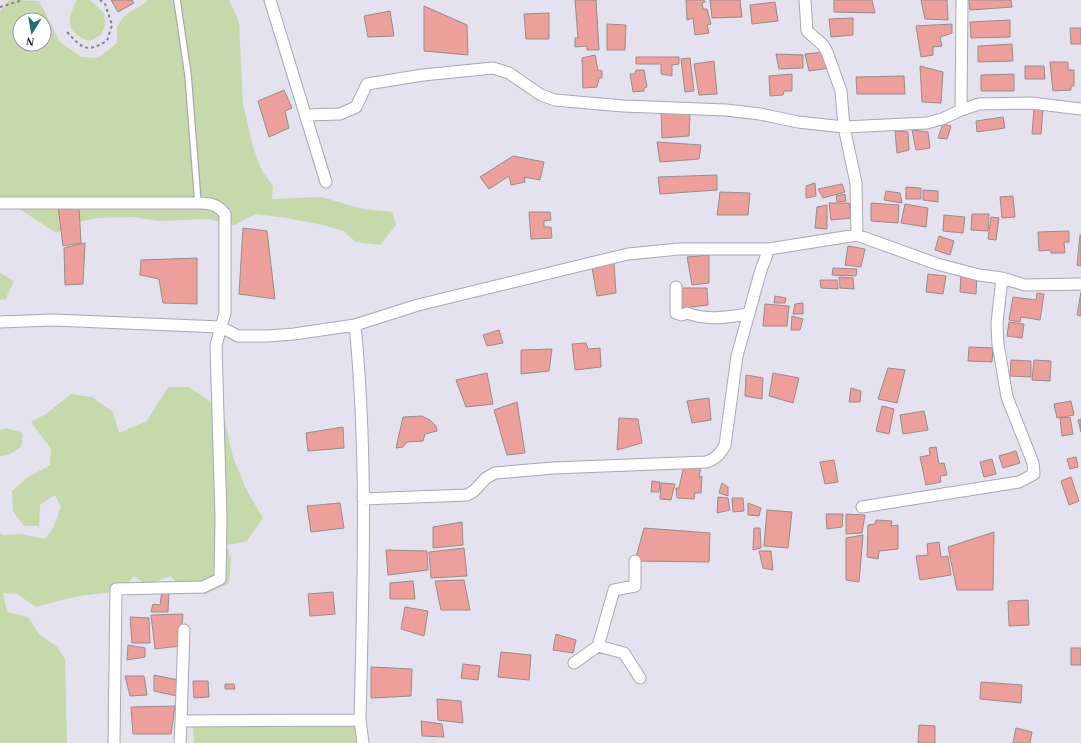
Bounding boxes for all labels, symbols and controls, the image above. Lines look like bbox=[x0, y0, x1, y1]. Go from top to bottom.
north arrow bbox=[12, 12, 52, 52]
text: N bbox=[25, 35, 35, 48]

